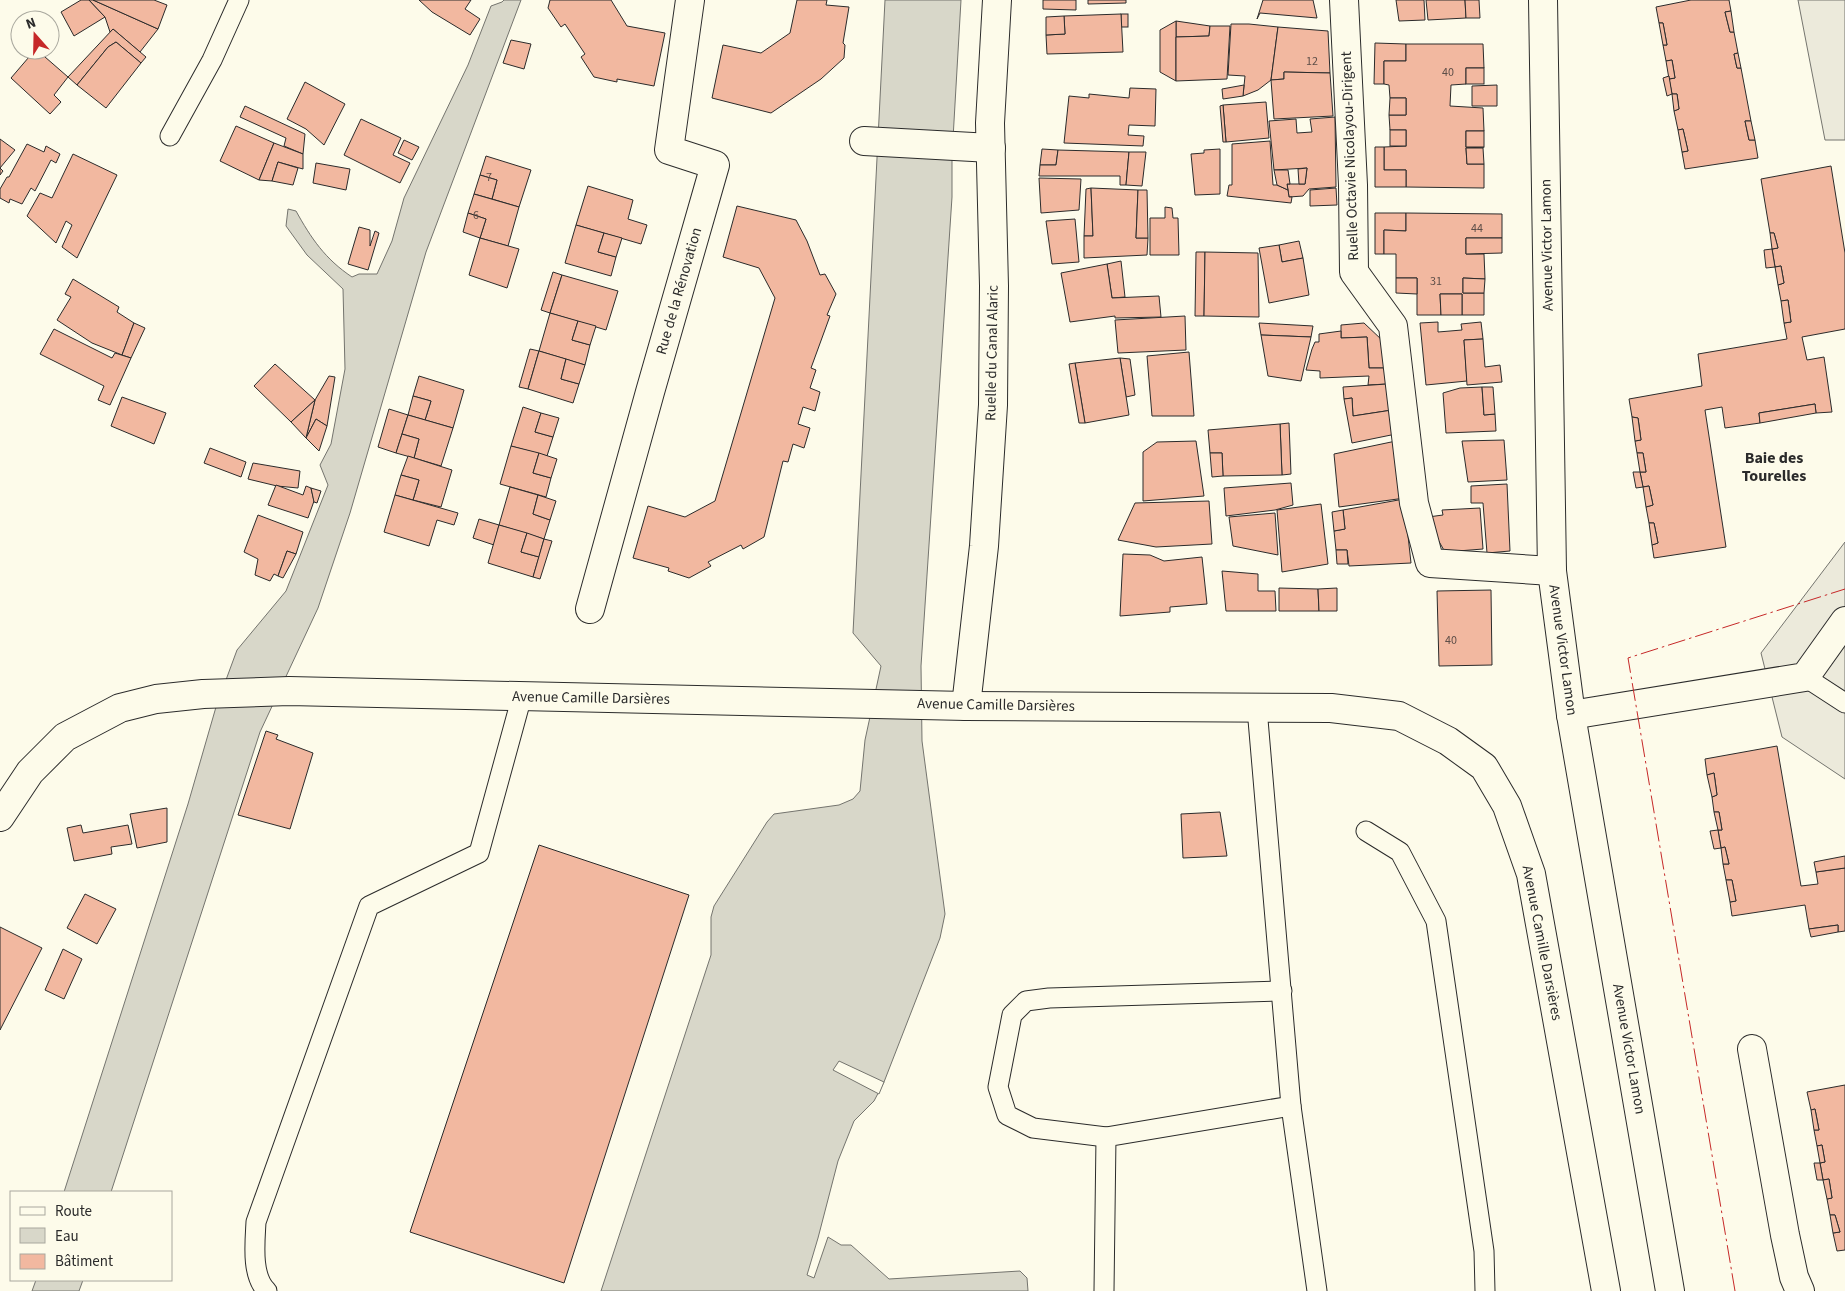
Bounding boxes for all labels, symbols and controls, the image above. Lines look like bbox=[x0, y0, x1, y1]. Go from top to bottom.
north arrow bbox=[10, 10, 60, 60]
text: N bbox=[23, 13, 39, 35]
street label: Ruelle Octavie Nicolayou-Dirigent bbox=[1336, 51, 1364, 261]
house number: 12 bbox=[1306, 53, 1318, 70]
house number: 40 bbox=[1442, 64, 1454, 81]
house number: 7 bbox=[486, 169, 492, 186]
street label: Avenue Victor Lamon bbox=[1535, 179, 1559, 311]
house number: 6 bbox=[473, 207, 479, 224]
house number: 44 bbox=[1471, 220, 1483, 237]
street label: Rue de la Rénovation bbox=[651, 225, 707, 357]
house number: 31 bbox=[1430, 273, 1442, 290]
street label: Ruelle du Canal Alaric bbox=[980, 285, 1004, 421]
district label: Baie des Tourelles bbox=[1742, 447, 1806, 487]
street label: Avenue Victor Lamon bbox=[1543, 583, 1583, 717]
house number: 40 bbox=[1445, 632, 1457, 649]
street label: Avenue Camille Darsières bbox=[512, 686, 670, 710]
street label: Avenue Camille Darsières bbox=[917, 693, 1075, 717]
street label: Avenue Camille Darsières bbox=[1517, 864, 1567, 1022]
street label: Avenue Victor Lamon bbox=[1607, 982, 1651, 1116]
legend bbox=[10, 1191, 172, 1281]
text: Route bbox=[55, 1201, 92, 1222]
text: Eau bbox=[55, 1226, 79, 1247]
text: Bâtiment bbox=[55, 1251, 113, 1272]

